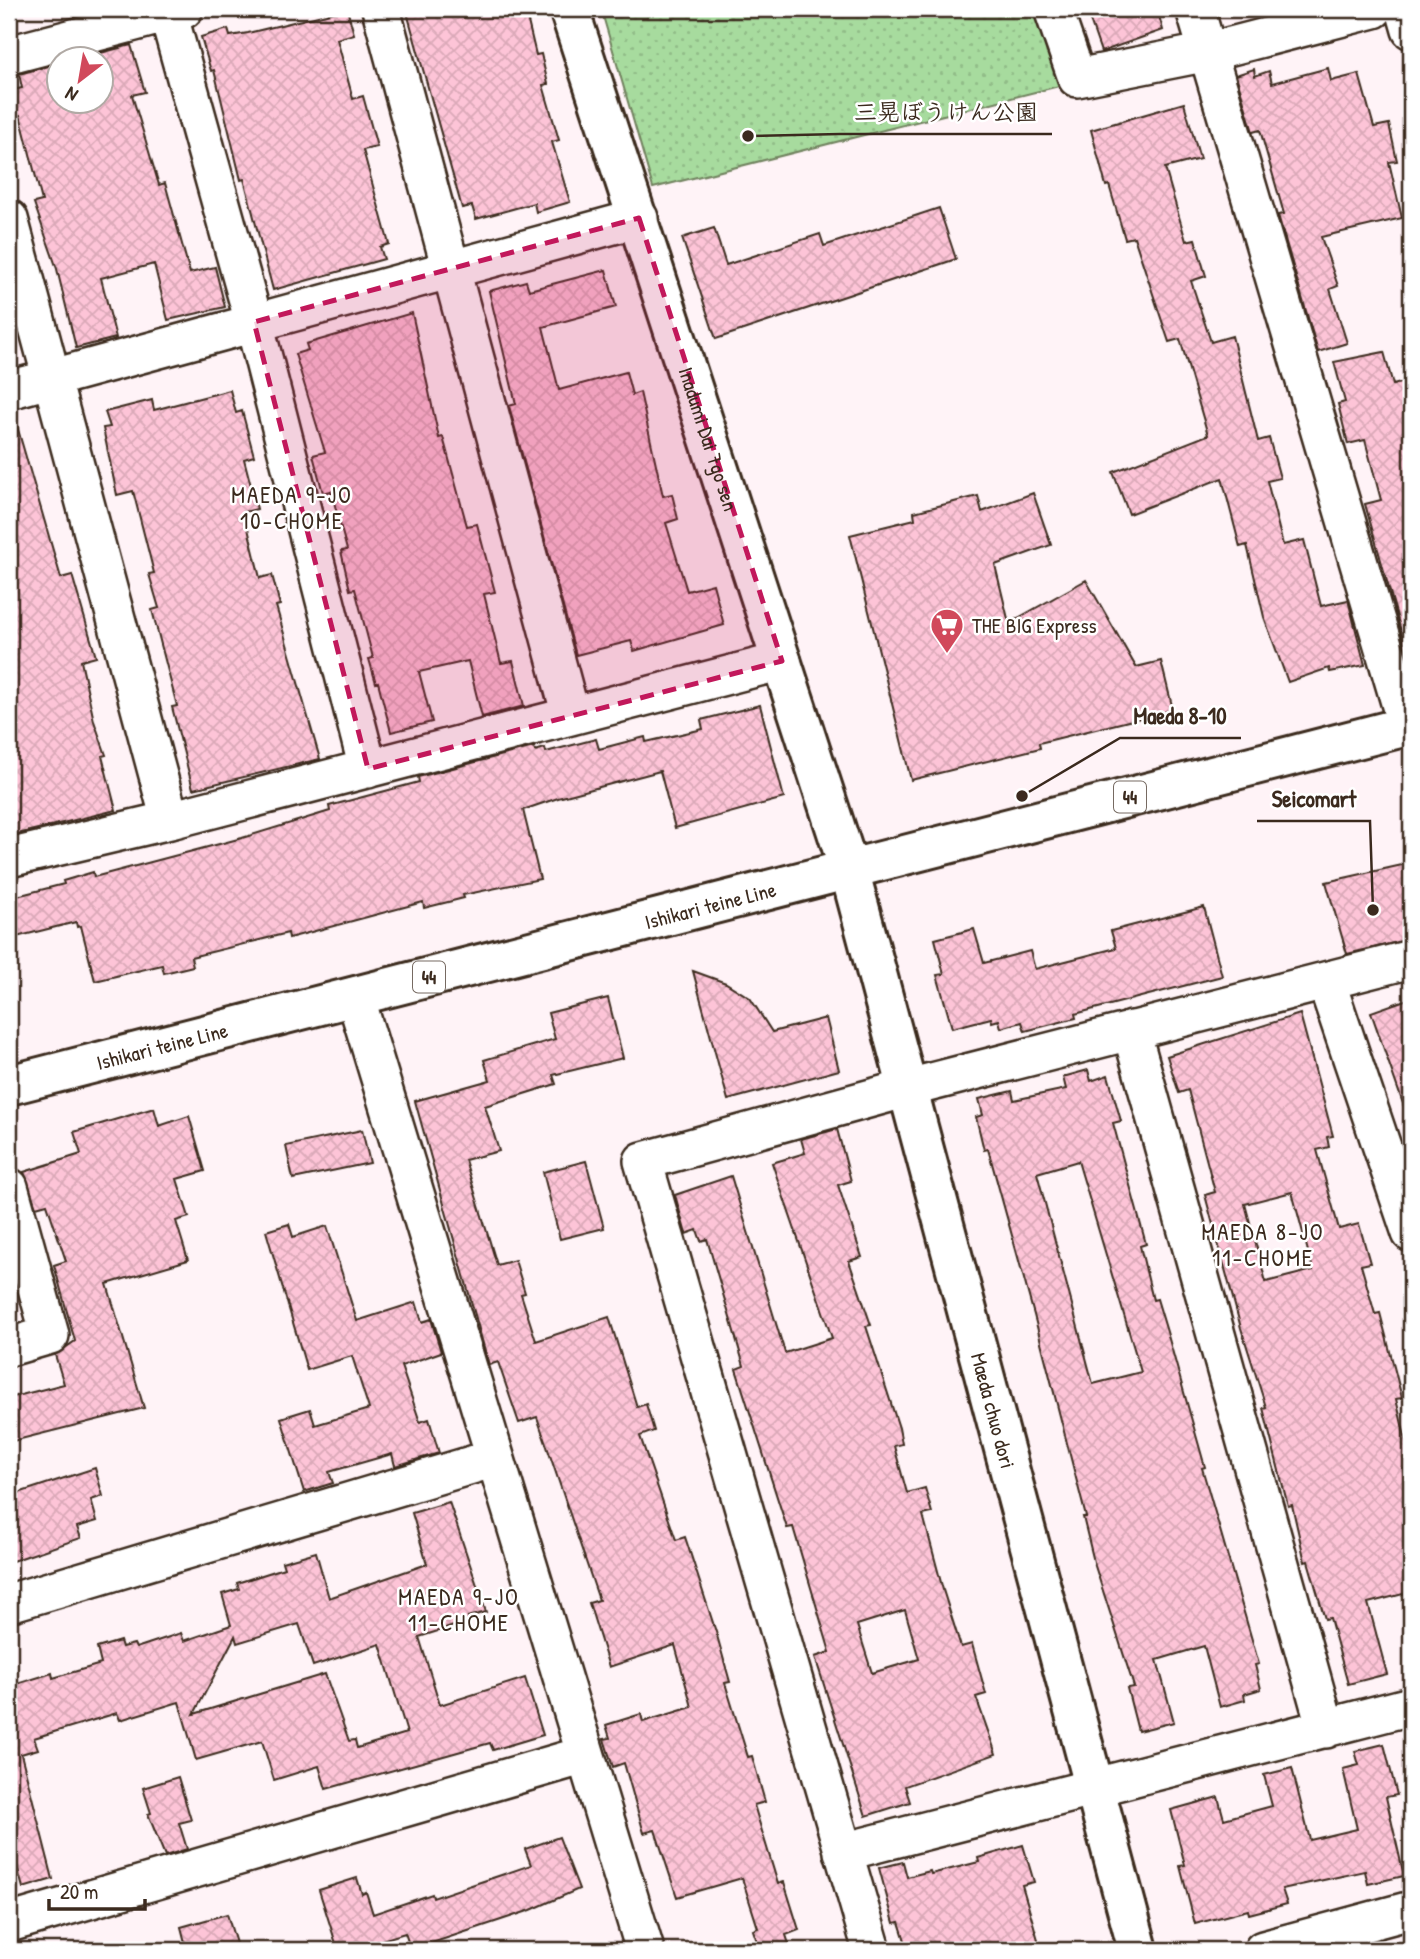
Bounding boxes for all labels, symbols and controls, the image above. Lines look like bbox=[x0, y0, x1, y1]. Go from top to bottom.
north arrow bbox=[46, 46, 116, 116]
text: N bbox=[60, 81, 82, 108]
callout: 三晃ぼうけん公園 bbox=[840, 90, 1052, 134]
text: 三晃ぼうけん公園 bbox=[854, 96, 1038, 127]
street label: Inadumi Dai 7go sen bbox=[672, 363, 746, 515]
district label: MAEDA 9-JO 10-CHOME bbox=[231, 479, 353, 536]
supermarket icon: THE BIG Express bbox=[928, 606, 966, 655]
place label: THE BIG Express bbox=[972, 611, 1097, 640]
callout: Maeda 8-10 bbox=[1120, 694, 1241, 738]
text: Maeda 8-10 bbox=[1133, 700, 1227, 731]
callout: Seicomart bbox=[1257, 777, 1370, 821]
road number: 44 bbox=[1114, 782, 1146, 812]
text: Seicomart bbox=[1272, 783, 1357, 814]
street label: Ishikari teine Line bbox=[641, 874, 779, 936]
road number: 44 bbox=[413, 962, 445, 993]
street label: Ishikari teine Line bbox=[93, 1015, 231, 1076]
district label: MAEDA 8-JO 11-CHOME bbox=[1201, 1216, 1325, 1273]
street label: Maeda chuo dori bbox=[964, 1350, 1023, 1472]
district label: MAEDA 9-JO 11-CHOME bbox=[398, 1581, 520, 1638]
scale bar bbox=[49, 1868, 145, 1912]
text: 20 m bbox=[60, 1877, 98, 1906]

